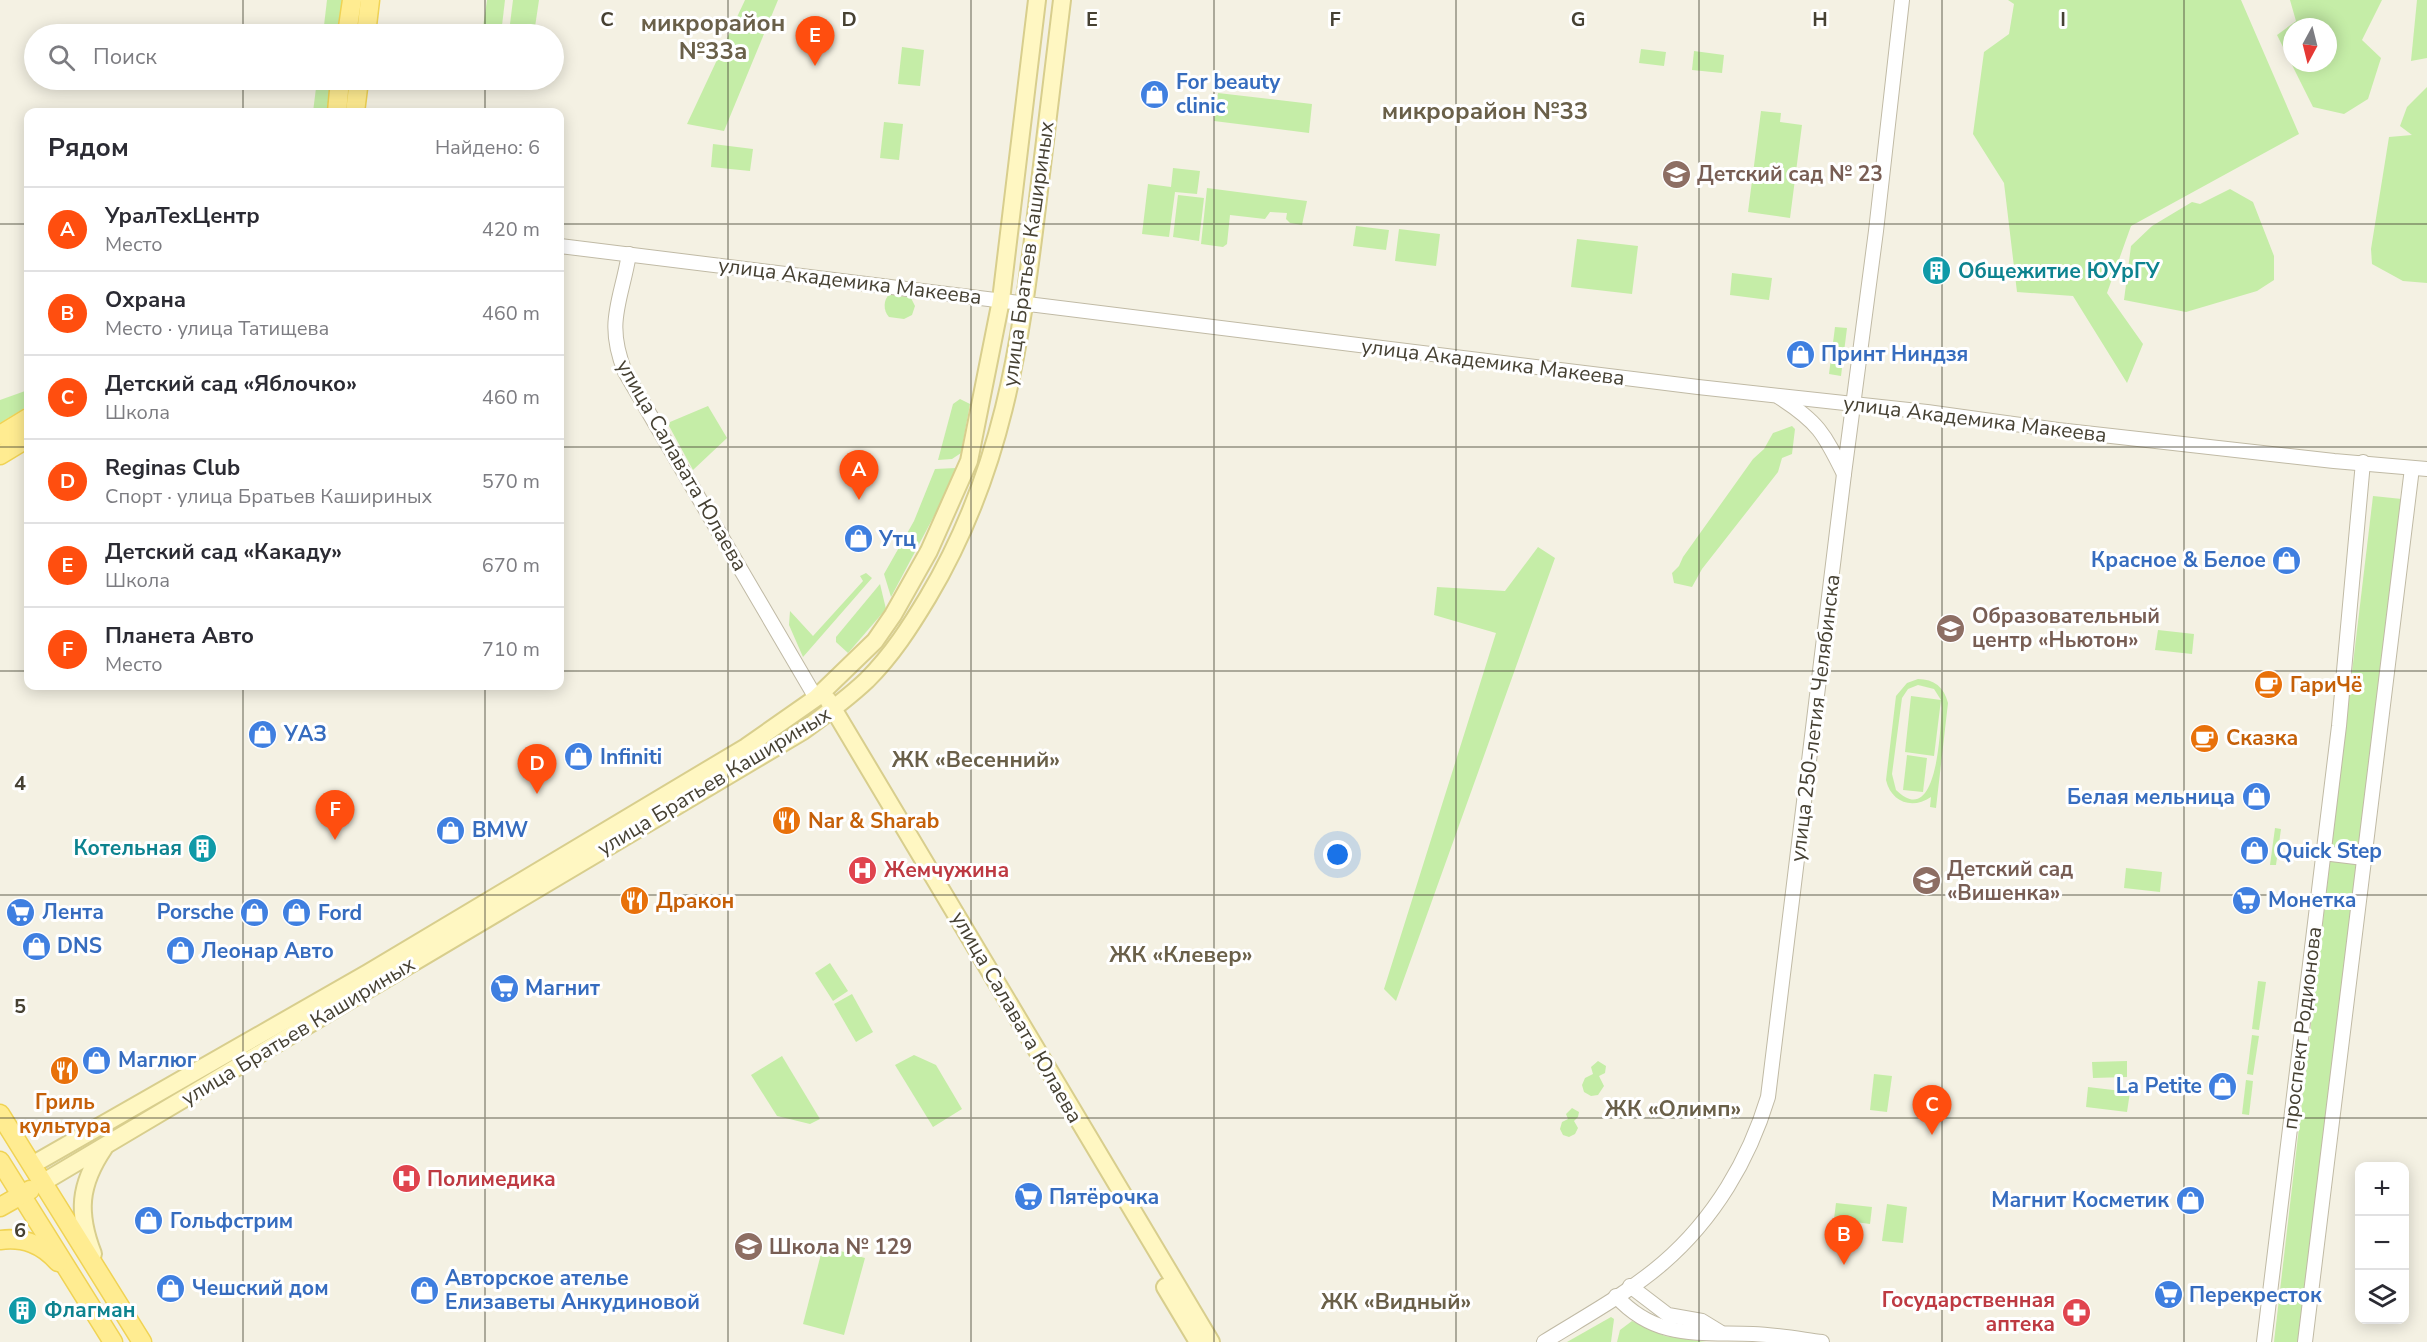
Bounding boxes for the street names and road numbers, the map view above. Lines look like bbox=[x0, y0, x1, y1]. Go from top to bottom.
street label: улица Братьев Кашириных bbox=[995, 119, 1061, 389]
street label: улица Академика Макеева bbox=[717, 251, 983, 311]
street label: улица Академика Макеева bbox=[1360, 332, 1626, 392]
street label: улица Салавата Юлаева bbox=[610, 354, 754, 576]
street label: улица Академика Макеева bbox=[1842, 389, 2108, 449]
street label: улица 250-летия Челябинска bbox=[1783, 573, 1847, 863]
street label: улица Братьев Кашириных bbox=[592, 700, 836, 862]
street label: улица Салавата Юлаева bbox=[945, 906, 1089, 1128]
street label: проспект Родионова bbox=[2276, 925, 2328, 1131]
street label: улица Братьев Кашириных bbox=[176, 950, 420, 1112]

